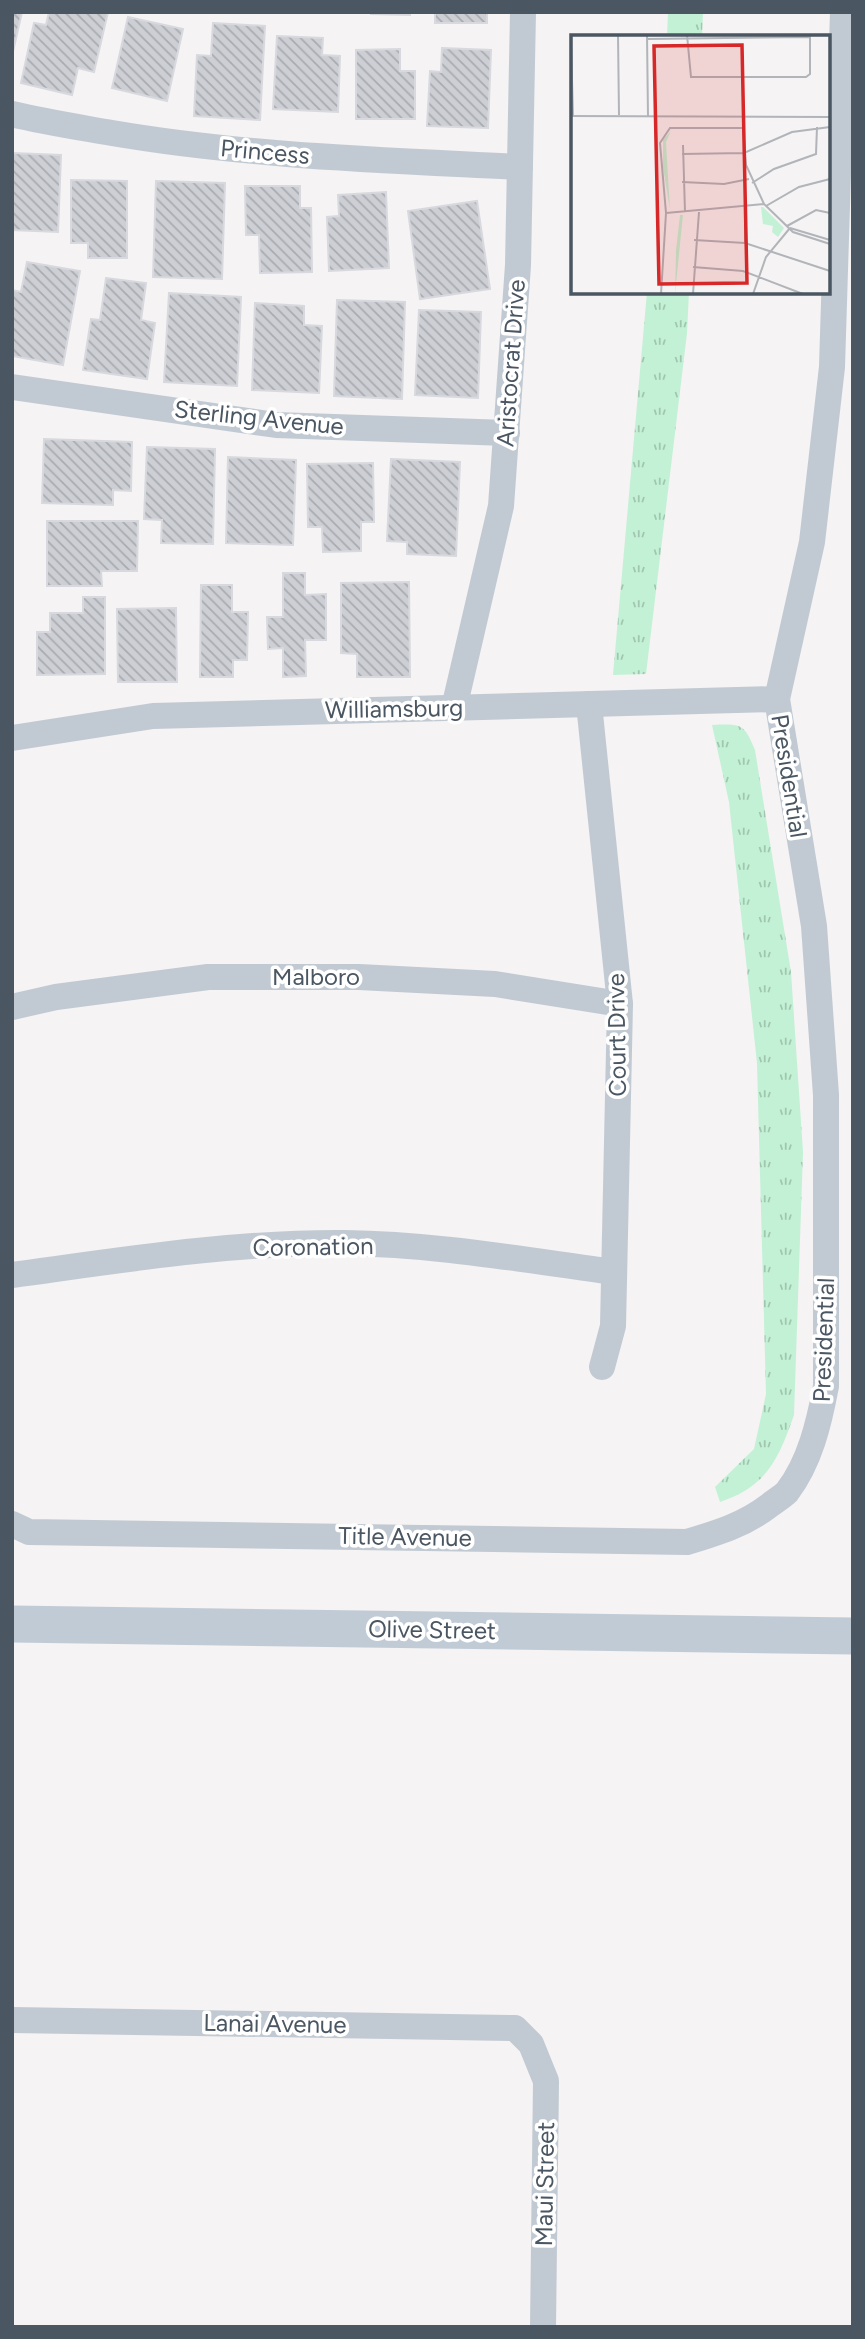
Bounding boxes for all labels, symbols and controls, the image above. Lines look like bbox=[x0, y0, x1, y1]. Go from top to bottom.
inset map bbox=[571, 35, 830, 294]
street label: Princess bbox=[219, 133, 311, 170]
street label: Aristocrat Drive bbox=[490, 278, 531, 448]
street label: Sterling Avenue bbox=[173, 394, 345, 441]
street label: Williamsburg bbox=[325, 693, 463, 724]
street label: Presidential bbox=[765, 712, 814, 840]
street label: Malboro bbox=[272, 962, 360, 991]
street label: Court Drive bbox=[601, 973, 632, 1097]
street label: Coronation bbox=[252, 1231, 374, 1262]
street label: Presidential bbox=[807, 1277, 840, 1403]
street label: Title Avenue bbox=[338, 1521, 472, 1552]
street label: Olive Street bbox=[368, 1614, 496, 1645]
street label: Lanai Avenue bbox=[203, 2008, 347, 2039]
street label: Maui Street bbox=[529, 2121, 560, 2247]

